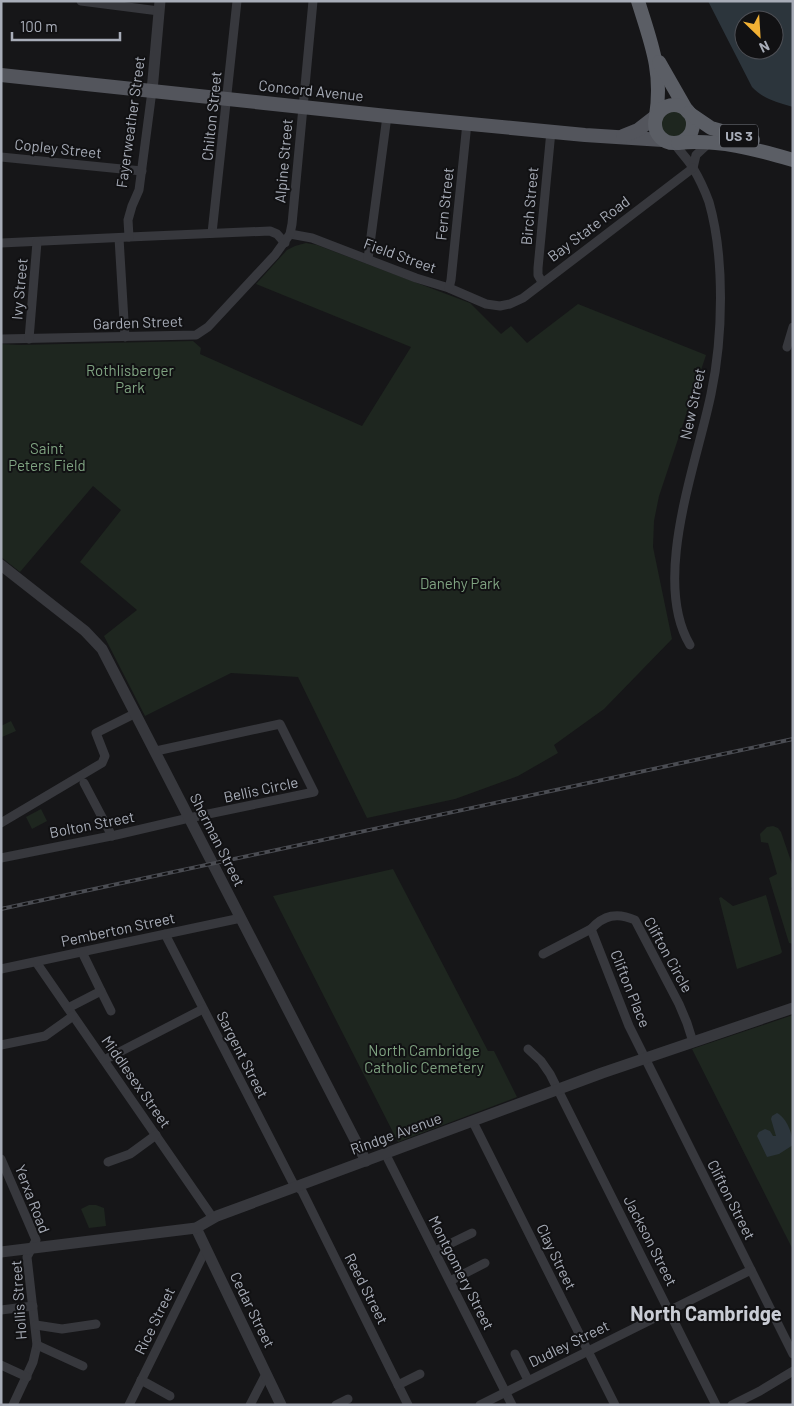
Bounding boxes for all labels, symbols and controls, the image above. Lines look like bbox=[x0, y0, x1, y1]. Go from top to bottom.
scale bar bbox=[12, 10, 120, 42]
north arrow bbox=[734, 10, 784, 60]
text: 100 m bbox=[20, 17, 58, 35]
text: N bbox=[757, 38, 773, 57]
street label: Fayerweather Street bbox=[112, 55, 148, 189]
street label: Chilton Street bbox=[197, 70, 225, 162]
street label: Concord Avenue bbox=[258, 76, 364, 104]
street label: Alpine Street bbox=[270, 118, 296, 204]
road number: US 3 bbox=[720, 124, 758, 148]
street label: Copley Street bbox=[14, 134, 103, 162]
street label: Fern Street bbox=[431, 166, 457, 241]
street label: Birch Street bbox=[517, 166, 541, 246]
street label: Bay State Road bbox=[544, 192, 633, 265]
street label: Field Street bbox=[362, 234, 439, 277]
street label: Ivy Street bbox=[7, 257, 31, 321]
street label: Garden Street bbox=[92, 311, 183, 333]
park label: Rothlisberger Park bbox=[86, 361, 175, 396]
street label: New Street bbox=[676, 366, 708, 441]
park label: Saint Peters Field bbox=[8, 439, 86, 474]
park label: Danehy Park bbox=[420, 574, 501, 592]
street label: Bellis Circle bbox=[222, 772, 300, 806]
street label: Sherman Street bbox=[187, 790, 249, 889]
street label: Bolton Street bbox=[48, 807, 136, 841]
street label: Pemberton Street bbox=[59, 908, 176, 950]
street label: Clifton Circle bbox=[641, 914, 697, 996]
street label: Clifton Place bbox=[607, 947, 655, 1030]
street label: Sargent Street bbox=[213, 1008, 273, 1101]
street label: Middlesex Street bbox=[98, 1032, 175, 1131]
park label: North Cambridge Catholic Cemetery bbox=[364, 1041, 484, 1076]
street label: Rindge Avenue bbox=[348, 1108, 444, 1158]
street label: Clifton Street bbox=[704, 1157, 760, 1242]
street label: Yerxa Road bbox=[12, 1162, 54, 1235]
street label: Jackson Street bbox=[620, 1192, 681, 1289]
street label: Montgomery Street bbox=[425, 1213, 498, 1333]
street label: Clay Street bbox=[533, 1221, 581, 1292]
street label: Reed Street bbox=[341, 1250, 392, 1327]
street label: Hollis Street bbox=[6, 1260, 30, 1341]
street label: Cedar Street bbox=[227, 1269, 279, 1351]
street label: Rice Street bbox=[130, 1284, 178, 1357]
district label: North Cambridge bbox=[630, 1301, 782, 1325]
street label: Dudley Street bbox=[525, 1316, 612, 1370]

